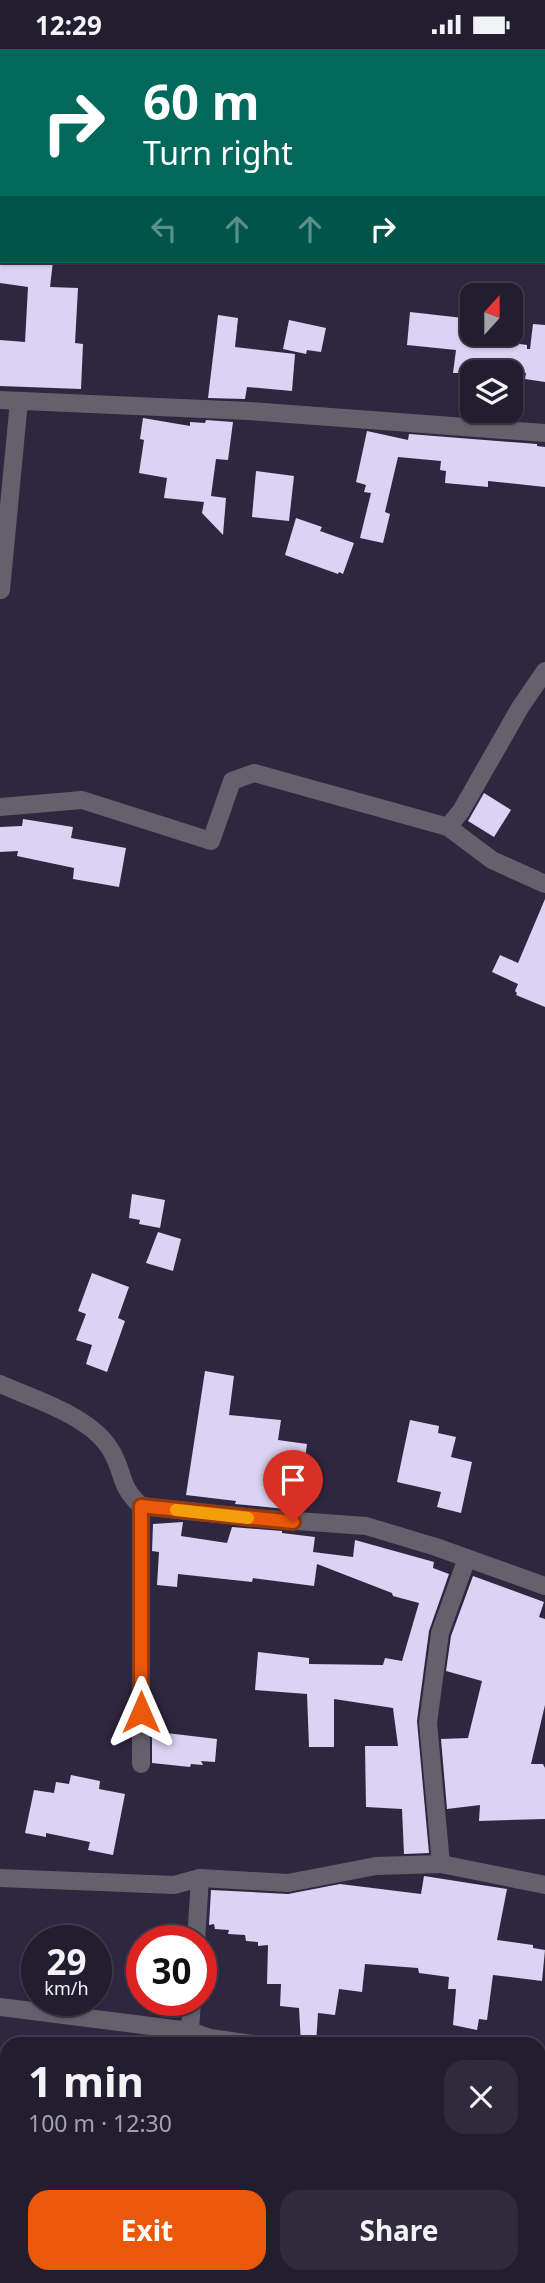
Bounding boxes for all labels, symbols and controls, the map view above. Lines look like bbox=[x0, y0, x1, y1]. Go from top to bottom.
text: 12:29 bbox=[35, 7, 102, 43]
text: 60 m bbox=[143, 68, 260, 134]
icon: right bbox=[28, 77, 119, 168]
text: Turn right bbox=[143, 131, 293, 174]
icon: left bbox=[145, 210, 183, 248]
icon: ahead bbox=[218, 210, 256, 248]
icon: ahead bbox=[291, 210, 329, 248]
icon: right bbox=[364, 210, 402, 248]
north arrow bbox=[460, 283, 523, 347]
map controls bbox=[460, 283, 523, 423]
button: layers bbox=[460, 360, 523, 423]
pin bbox=[263, 1450, 323, 1522]
icon: arrive bbox=[274, 1461, 312, 1499]
position arrow bbox=[104, 1675, 178, 1749]
speed limit sign: 30 bbox=[126, 1925, 217, 2016]
text: 29 bbox=[46, 1938, 87, 1985]
text: km/h bbox=[44, 1976, 89, 2000]
text: 1 min bbox=[28, 2052, 144, 2109]
button: close bbox=[444, 2060, 518, 2134]
text: 100 m · 12:30 bbox=[28, 2107, 172, 2139]
button: Exit bbox=[28, 2190, 266, 2270]
button: Share bbox=[280, 2190, 518, 2270]

